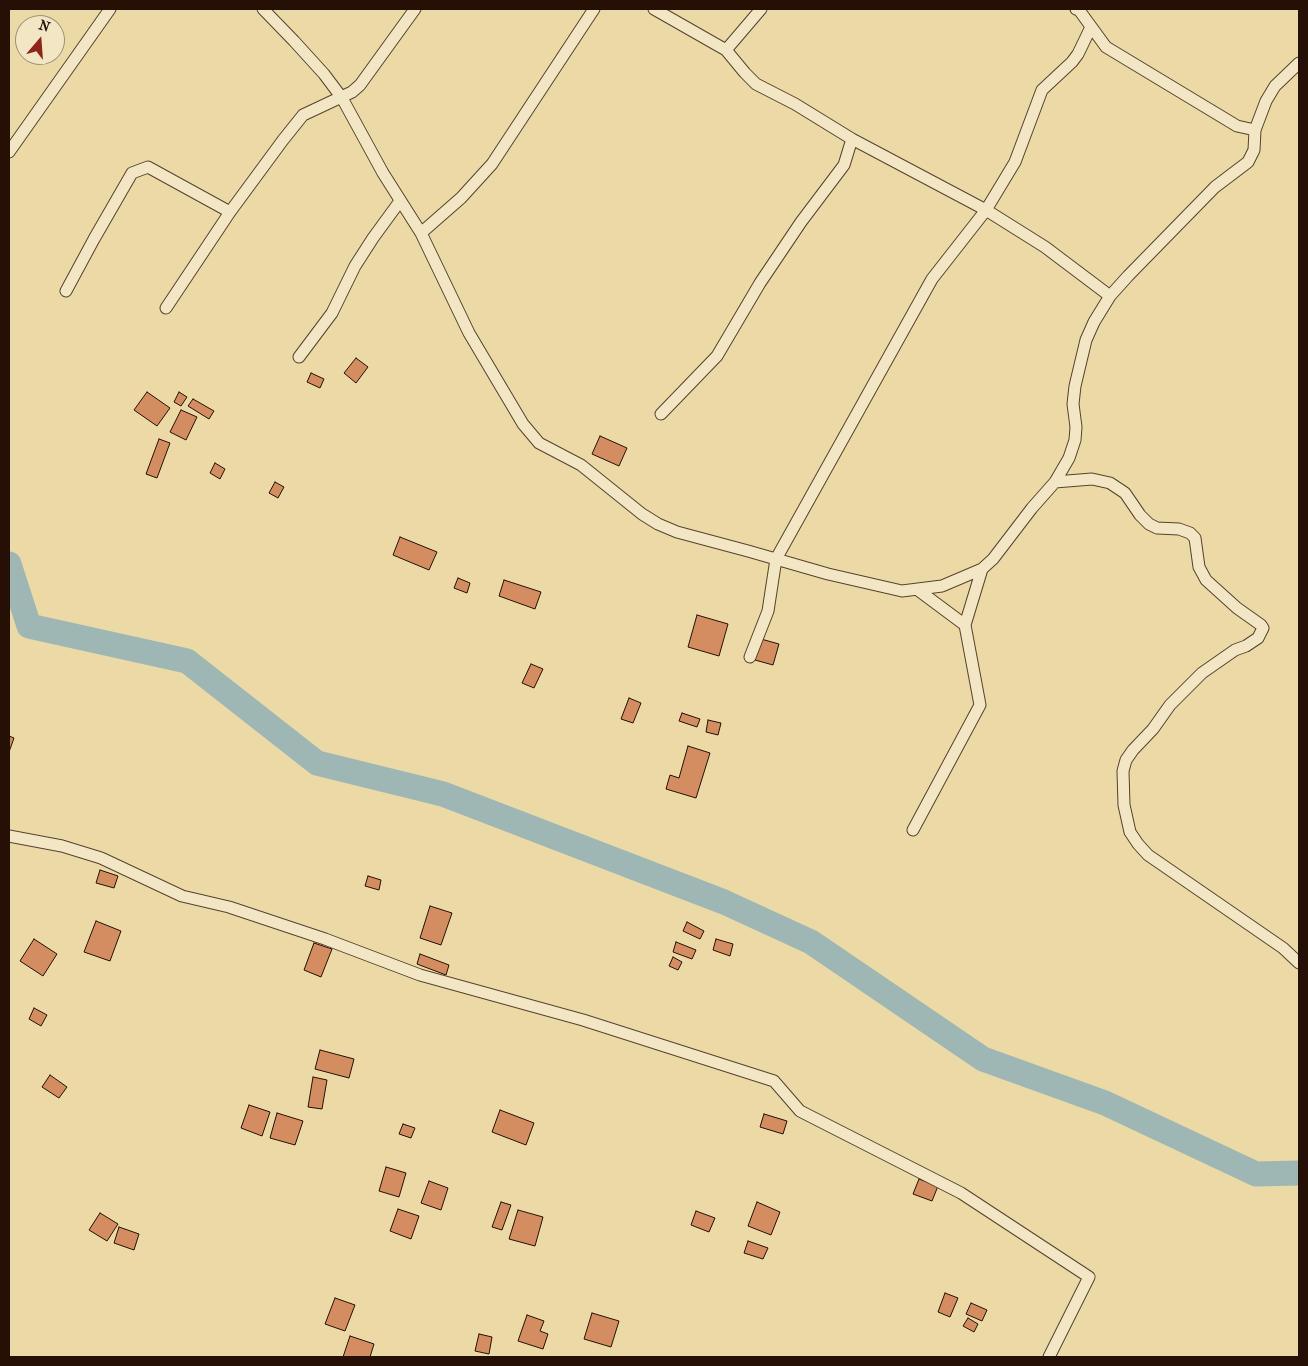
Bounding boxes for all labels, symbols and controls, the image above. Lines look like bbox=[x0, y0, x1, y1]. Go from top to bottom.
north arrow bbox=[15, 15, 65, 65]
text: N bbox=[37, 16, 52, 36]

